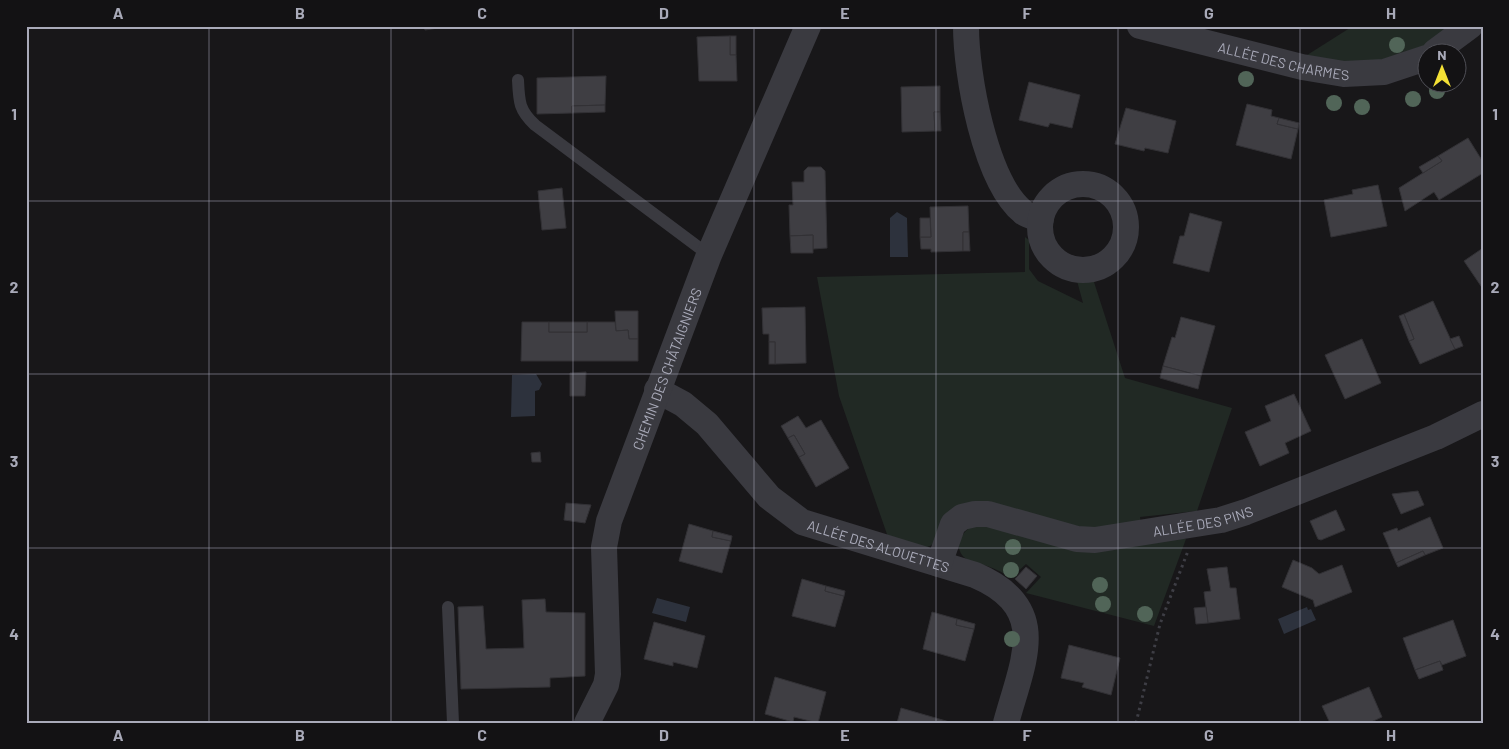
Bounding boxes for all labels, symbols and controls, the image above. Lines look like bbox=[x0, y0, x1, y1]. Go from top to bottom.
text: A bbox=[113, 3, 124, 22]
text: B bbox=[295, 3, 305, 22]
text: C bbox=[477, 3, 487, 22]
text: D bbox=[659, 3, 669, 22]
text: E bbox=[840, 3, 850, 22]
text: F bbox=[1023, 3, 1032, 22]
text: G bbox=[1204, 3, 1214, 22]
text: H bbox=[1386, 3, 1396, 22]
street label: ALLÉE DES CHARMES bbox=[1217, 38, 1350, 83]
north arrow bbox=[1416, 42, 1466, 92]
text: N bbox=[1437, 46, 1447, 63]
text: 1 bbox=[11, 104, 17, 123]
text: 1 bbox=[1492, 104, 1498, 123]
text: 2 bbox=[10, 277, 19, 296]
text: 2 bbox=[1491, 277, 1500, 296]
street label: CHEMIN DES CHÂTAIGNIERS bbox=[628, 285, 704, 452]
text: 3 bbox=[10, 451, 18, 470]
text: 3 bbox=[1491, 451, 1499, 470]
street label: ALLÉE DES PINS bbox=[1151, 502, 1255, 539]
street label: ALLÉE DES ALOUETTES bbox=[805, 516, 952, 575]
text: 4 bbox=[9, 624, 19, 643]
text: 4 bbox=[1490, 624, 1500, 643]
text: A bbox=[113, 725, 124, 744]
text: B bbox=[295, 725, 305, 744]
text: C bbox=[477, 725, 487, 744]
text: D bbox=[659, 725, 669, 744]
text: E bbox=[840, 725, 850, 744]
text: F bbox=[1023, 725, 1032, 744]
text: G bbox=[1204, 725, 1214, 744]
text: H bbox=[1386, 725, 1396, 744]

